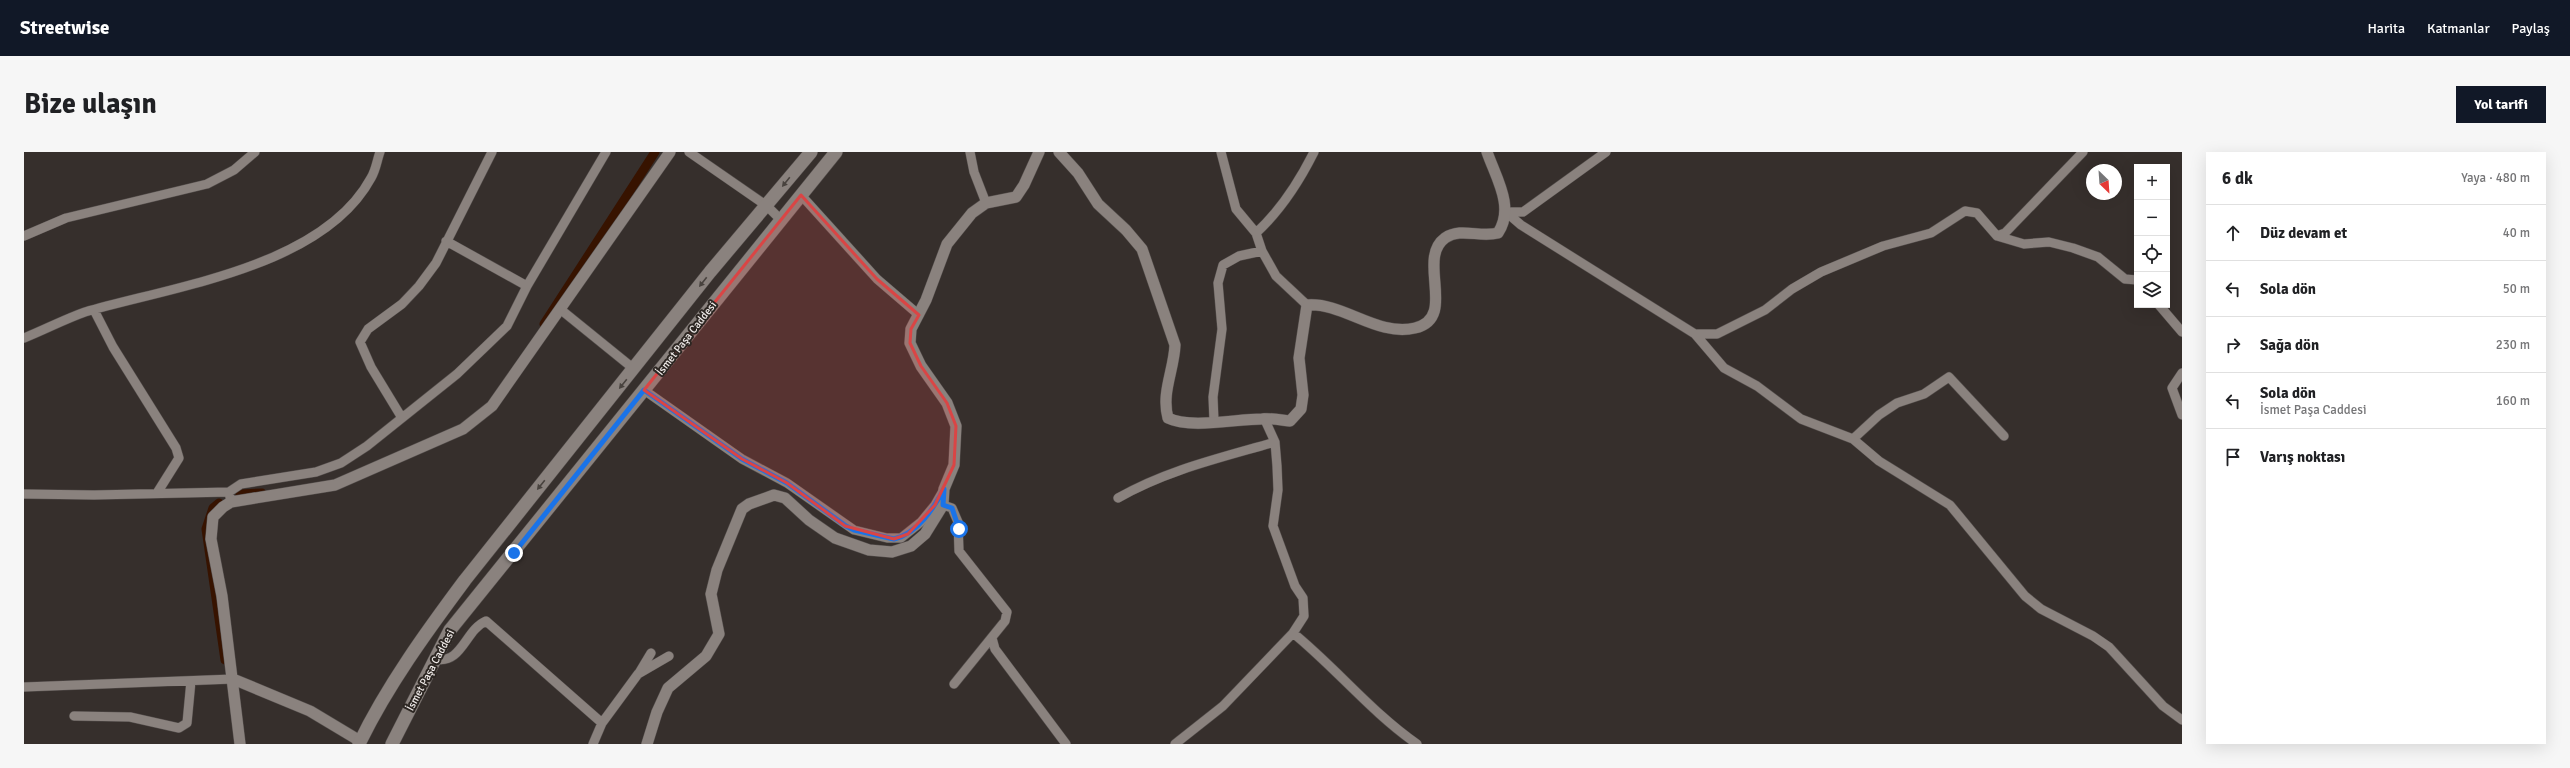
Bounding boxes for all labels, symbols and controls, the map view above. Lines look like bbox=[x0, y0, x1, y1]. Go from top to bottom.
text: Streetwise bbox=[20, 16, 110, 40]
text: Harita bbox=[2367, 20, 2405, 37]
text: Katmanlar bbox=[2427, 20, 2490, 37]
text: Paylaş bbox=[2512, 20, 2550, 37]
button: Yol tarifi bbox=[2456, 86, 2546, 123]
text: Bize ulaşın bbox=[24, 87, 157, 121]
north arrow bbox=[2086, 164, 2122, 200]
map controls bbox=[2134, 164, 2170, 308]
button: + bbox=[2134, 164, 2170, 200]
text: 6 dk bbox=[2222, 168, 2253, 189]
text: Yaya · 480 m bbox=[2461, 170, 2530, 186]
one-way arrow bbox=[782, 177, 791, 188]
button: − bbox=[2134, 200, 2170, 236]
icon: ahead bbox=[2222, 222, 2244, 244]
text: Düz devam et bbox=[2260, 224, 2347, 242]
text: 40 m bbox=[2503, 225, 2530, 241]
button: locate bbox=[2134, 236, 2170, 272]
button: layers bbox=[2134, 272, 2170, 308]
one-way arrow bbox=[698, 276, 707, 287]
icon: left bbox=[2222, 278, 2244, 300]
text: Sola dön bbox=[2260, 280, 2316, 298]
text: 50 m bbox=[2503, 281, 2530, 297]
street label: İsmet Paşa Caddesi bbox=[653, 298, 719, 378]
icon: right bbox=[2222, 334, 2244, 356]
text: Sağa dön bbox=[2260, 336, 2319, 354]
text: 230 m bbox=[2496, 337, 2530, 353]
one-way arrow bbox=[618, 379, 627, 390]
text: Sola dön bbox=[2260, 384, 2316, 402]
icon: left bbox=[2222, 390, 2244, 412]
text: 160 m bbox=[2496, 393, 2530, 409]
text: İsmet Paşa Caddesi bbox=[2260, 402, 2366, 418]
icon: arrive bbox=[2222, 446, 2244, 468]
text: Varış noktası bbox=[2260, 448, 2345, 466]
one-way arrow bbox=[536, 480, 545, 491]
route start bbox=[950, 520, 968, 538]
route end bbox=[505, 544, 523, 562]
street label: İsmet Paşa Caddesi bbox=[403, 627, 457, 713]

